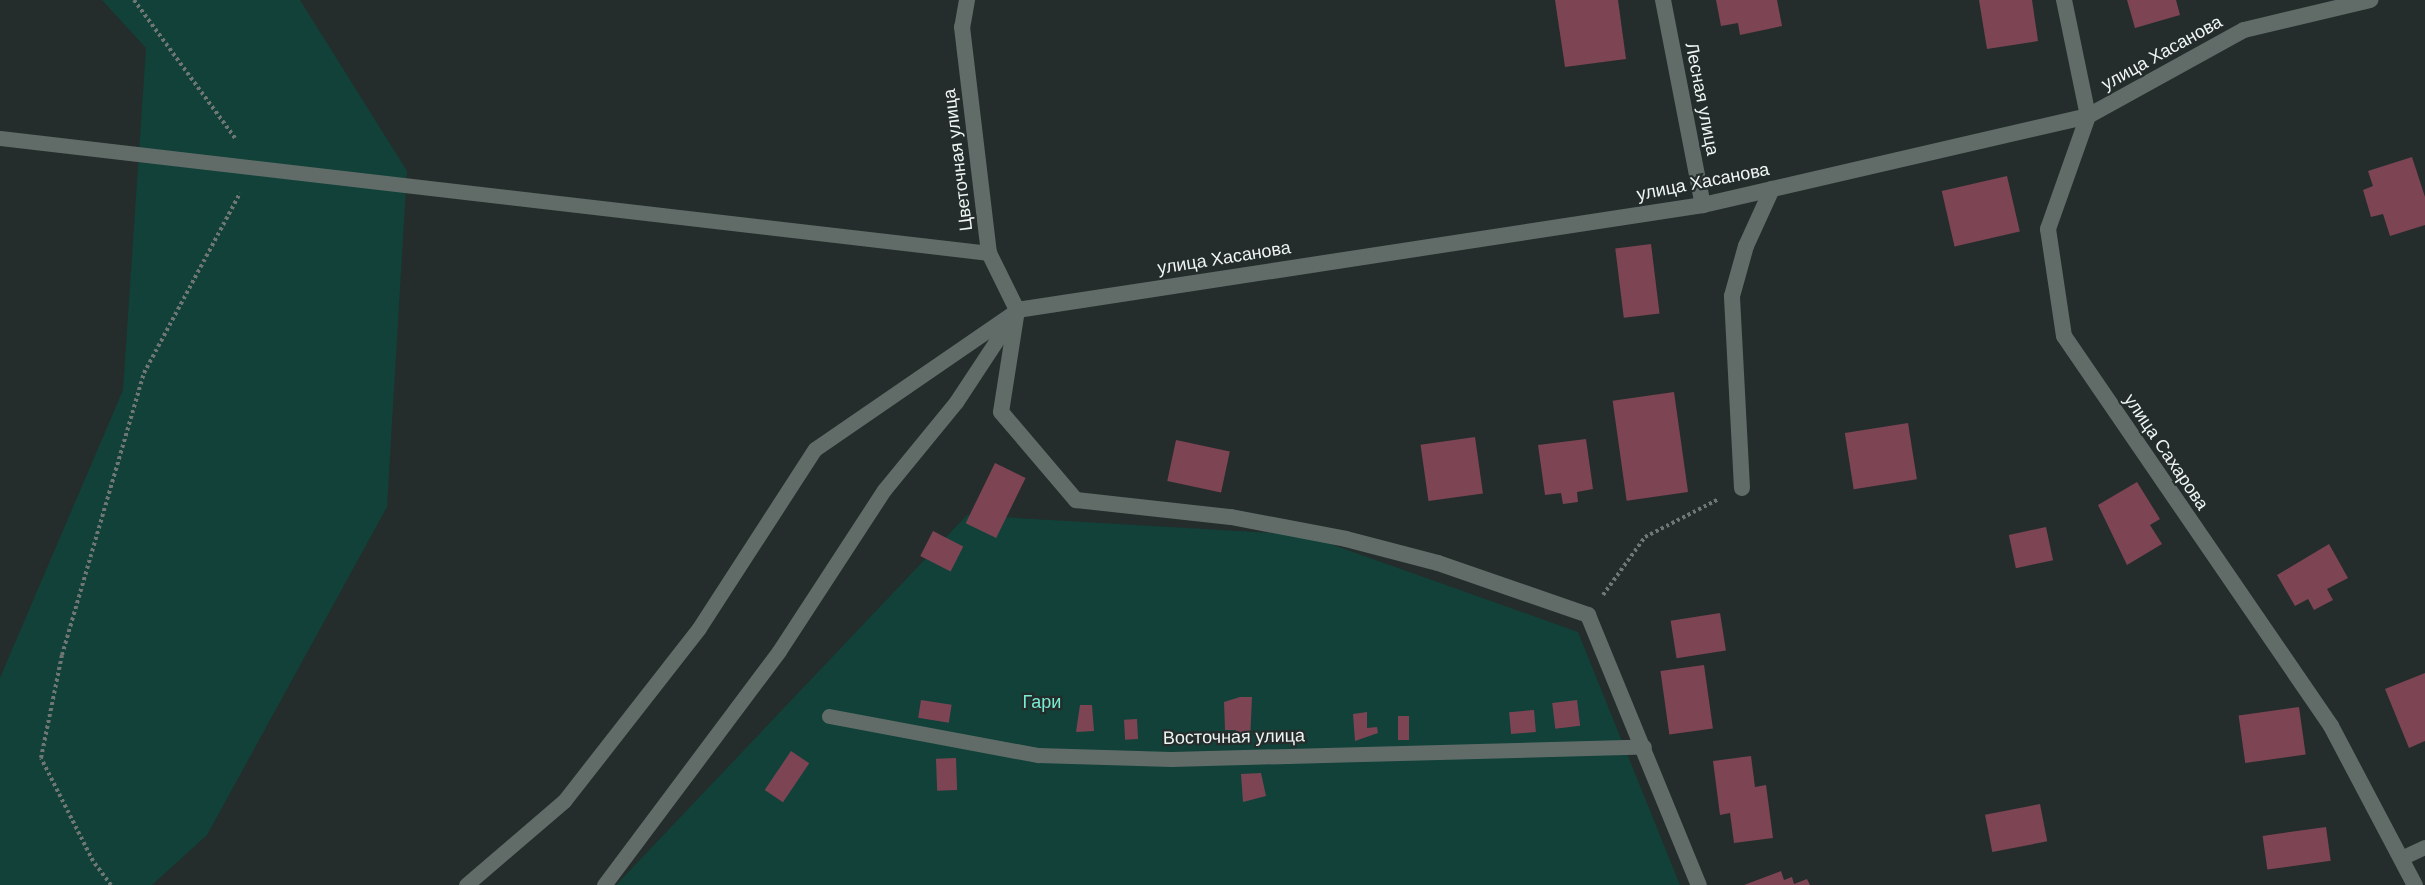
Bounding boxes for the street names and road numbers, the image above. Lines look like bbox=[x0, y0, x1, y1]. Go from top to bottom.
street label: улица Хасанова bbox=[2098, 11, 2226, 95]
street label: Лесная улица bbox=[1680, 41, 1724, 157]
street label: Цветочная улица bbox=[939, 88, 977, 232]
street label: улица Хасанова bbox=[1635, 159, 1771, 205]
street label: улица Хасанова bbox=[1156, 237, 1292, 279]
street label: улица Сахарова bbox=[2119, 390, 2213, 514]
street label: Восточная улица bbox=[1163, 725, 1305, 749]

